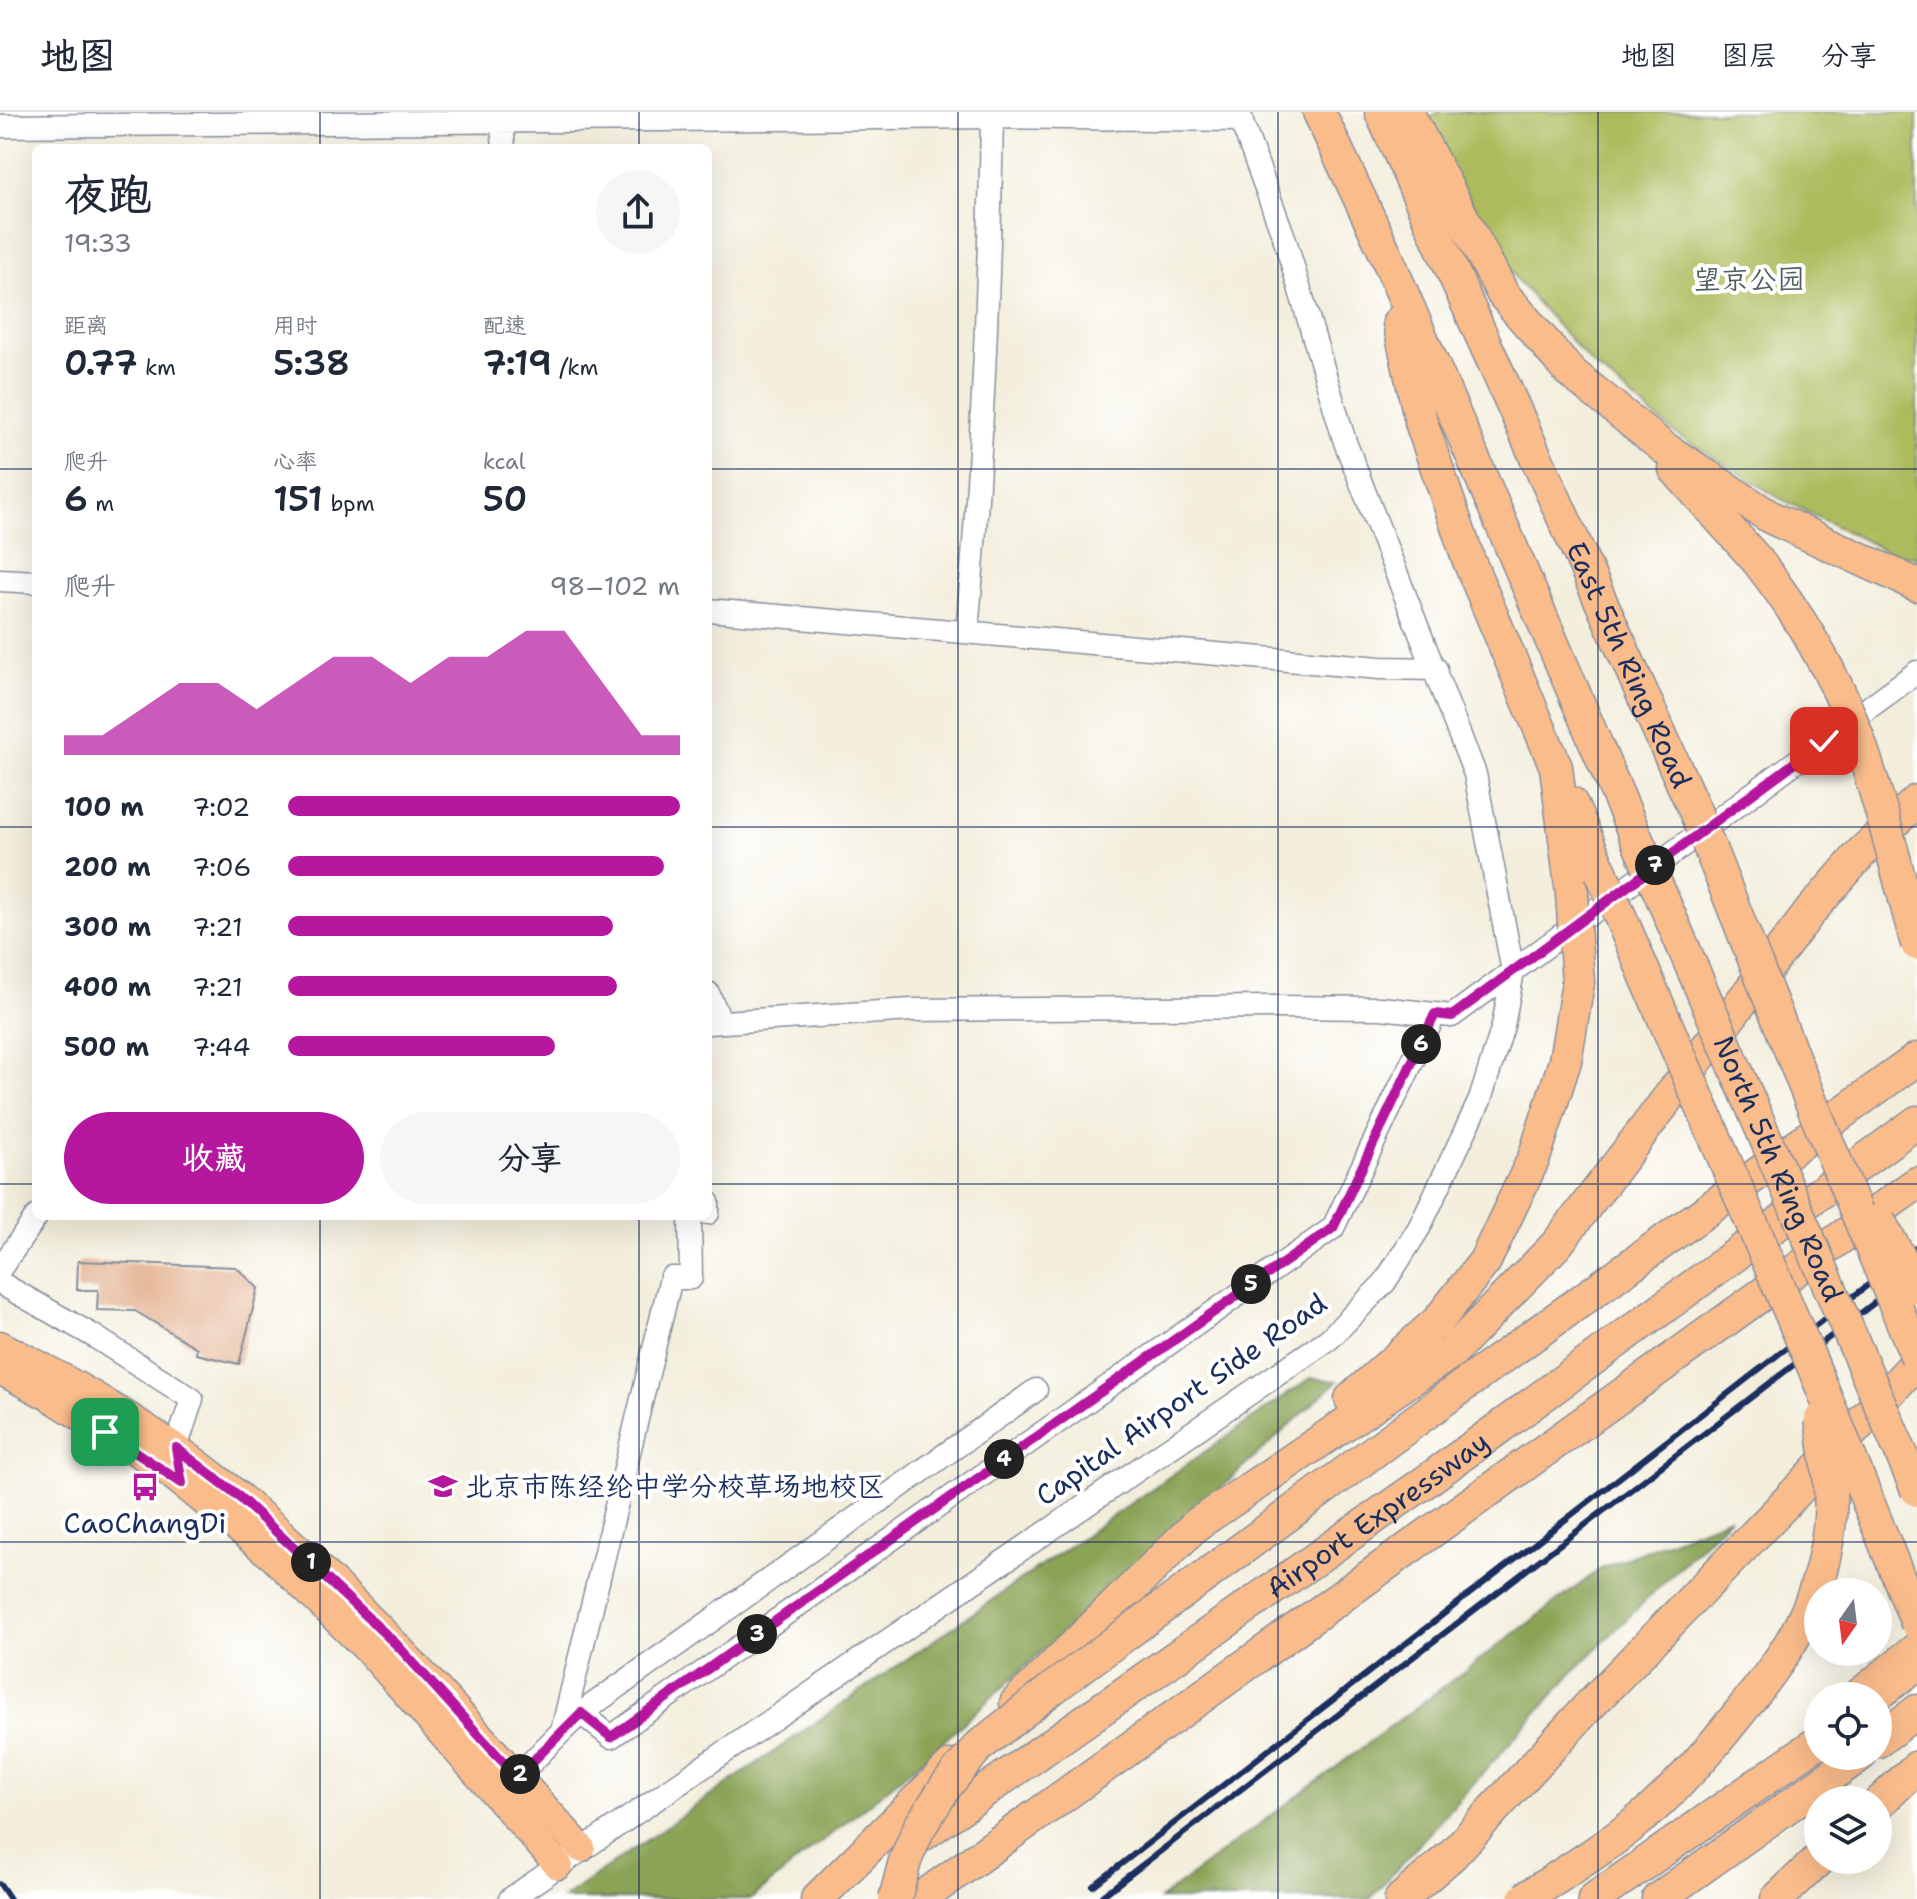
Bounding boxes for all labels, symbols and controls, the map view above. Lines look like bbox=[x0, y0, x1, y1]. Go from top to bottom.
text: 地图 bbox=[40, 30, 116, 81]
text: 地图 bbox=[1621, 36, 1677, 74]
text: 图层 bbox=[1721, 36, 1777, 74]
text: 分享 bbox=[1821, 36, 1877, 74]
text: 夜跑 bbox=[64, 165, 152, 224]
button: share bbox=[596, 170, 680, 254]
text: 19:33 bbox=[64, 225, 132, 260]
park label: 望京公园 bbox=[1693, 260, 1805, 298]
text: 距离 bbox=[64, 311, 108, 340]
text: 用时 bbox=[273, 311, 317, 340]
text: 配速 bbox=[483, 311, 527, 340]
text: 0.77 bbox=[64, 340, 137, 386]
text: 5:38 bbox=[273, 340, 350, 386]
text: 7:19 bbox=[483, 340, 552, 386]
text: km bbox=[137, 353, 176, 382]
text: /km bbox=[552, 353, 599, 382]
text: 爬升 bbox=[64, 447, 108, 476]
text: 心率 bbox=[273, 447, 317, 476]
text: kcal bbox=[483, 447, 525, 476]
text: 6 bbox=[64, 476, 88, 522]
text: 151 bbox=[273, 476, 323, 522]
text: 50 bbox=[483, 476, 527, 522]
text: m bbox=[88, 489, 114, 518]
text: bpm bbox=[323, 489, 375, 518]
street label: East 5th Ring Road bbox=[1557, 536, 1701, 794]
text: 爬升 bbox=[64, 568, 116, 603]
text: 98–102 m bbox=[550, 568, 680, 603]
pin bbox=[1790, 707, 1858, 775]
icon: check bbox=[1802, 719, 1846, 763]
text: 100 m bbox=[64, 789, 144, 824]
text: 7:02 bbox=[192, 789, 250, 824]
pin: 7 bbox=[1635, 845, 1675, 885]
text: 200 m bbox=[64, 849, 151, 884]
text: 7:06 bbox=[192, 849, 251, 884]
text: 7 bbox=[1647, 850, 1663, 879]
text: 300 m bbox=[64, 909, 151, 944]
text: 7:21 bbox=[192, 909, 243, 944]
text: 400 m bbox=[64, 969, 151, 1004]
text: 7:21 bbox=[192, 969, 243, 1004]
pin: 6 bbox=[1401, 1024, 1441, 1064]
text: 500 m bbox=[64, 1029, 149, 1064]
text: 7:44 bbox=[192, 1029, 251, 1064]
text: 6 bbox=[1413, 1029, 1429, 1058]
street label: North 5th Ring Road bbox=[1705, 1030, 1853, 1307]
button: 收藏 bbox=[64, 1112, 364, 1204]
button: 分享 bbox=[380, 1112, 680, 1204]
pin: 5 bbox=[1231, 1264, 1271, 1304]
text: 5 bbox=[1244, 1269, 1258, 1298]
street label: Capital Airport Side Road bbox=[1028, 1284, 1334, 1514]
pin bbox=[71, 1398, 139, 1466]
icon: arrive bbox=[83, 1410, 127, 1454]
street label: Airport Expressway bbox=[1258, 1422, 1497, 1607]
pin: 4 bbox=[984, 1439, 1024, 1479]
text: 4 bbox=[996, 1444, 1012, 1473]
place label: 北京市陈经纶中学分校草场地校区 bbox=[465, 1467, 885, 1505]
school or university icon: 北京市陈经纶中学分校草场地校区 bbox=[428, 1471, 458, 1501]
bus stop icon: CaoChangDi bbox=[130, 1472, 160, 1502]
place label: CaoChangDi bbox=[64, 1504, 226, 1542]
pin: 1 bbox=[291, 1542, 331, 1582]
text: 1 bbox=[306, 1547, 316, 1576]
north arrow bbox=[1804, 1578, 1892, 1666]
map controls bbox=[1804, 1578, 1892, 1874]
pin: 3 bbox=[737, 1614, 777, 1654]
text: 3 bbox=[749, 1619, 765, 1648]
button: locate bbox=[1804, 1682, 1892, 1770]
pin: 2 bbox=[500, 1754, 540, 1794]
text: 2 bbox=[512, 1759, 528, 1788]
button: layers bbox=[1804, 1786, 1892, 1874]

